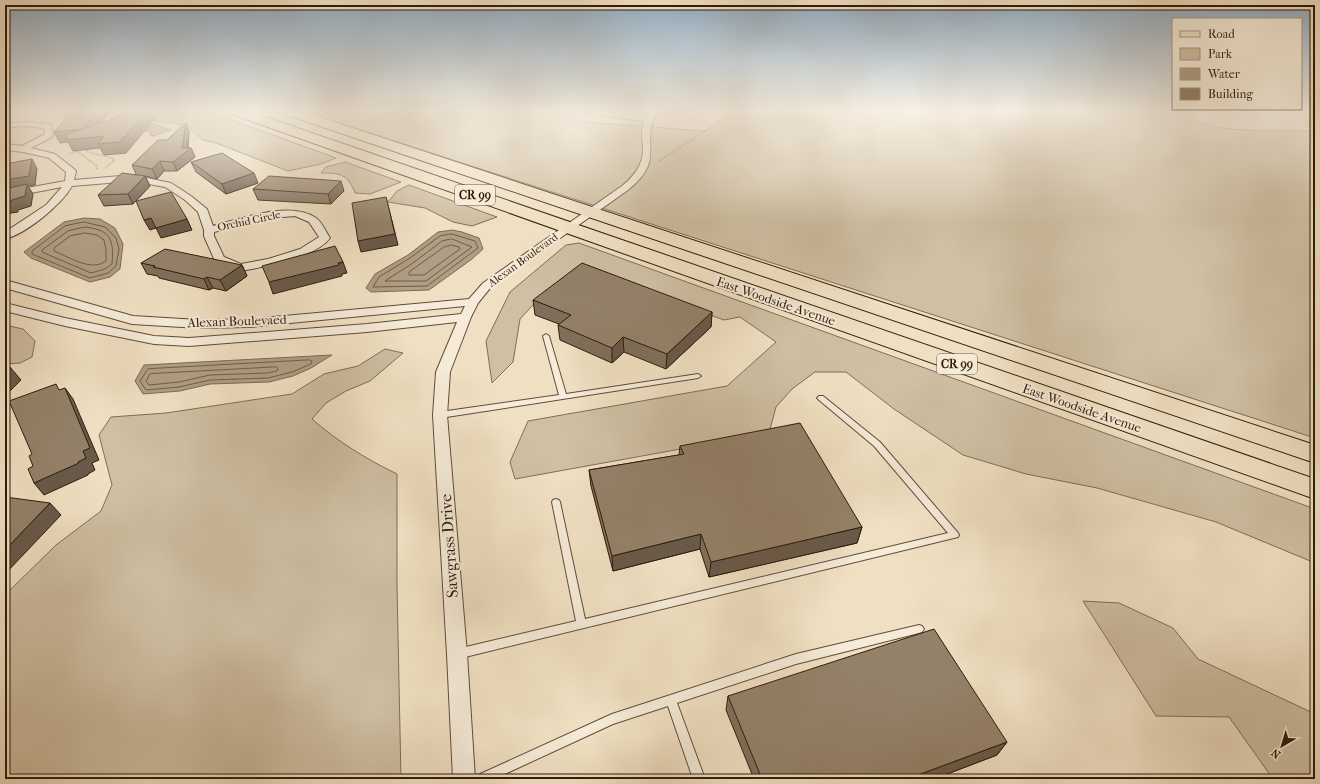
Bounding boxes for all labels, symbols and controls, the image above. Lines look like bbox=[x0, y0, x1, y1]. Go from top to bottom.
legend bbox=[1172, 18, 1302, 110]
text: Road bbox=[1208, 27, 1235, 41]
text: Park bbox=[1208, 47, 1233, 61]
text: Water bbox=[1207, 67, 1241, 81]
text: Building bbox=[1208, 87, 1253, 101]
road number: CR 99 bbox=[455, 185, 495, 205]
street label: Orchid Circle bbox=[216, 208, 282, 234]
street label: Alexan Boulevard bbox=[485, 230, 561, 290]
street label: East Woodside Avenue bbox=[714, 274, 838, 329]
street label: Alexan Boulevaed bbox=[186, 312, 288, 330]
road number: CR 99 bbox=[937, 354, 977, 374]
street label: East Woodside Avenue bbox=[1020, 381, 1144, 436]
street label: Sawgrass Drive bbox=[436, 493, 462, 599]
north arrow bbox=[1262, 726, 1302, 766]
text: N bbox=[1268, 745, 1283, 761]

